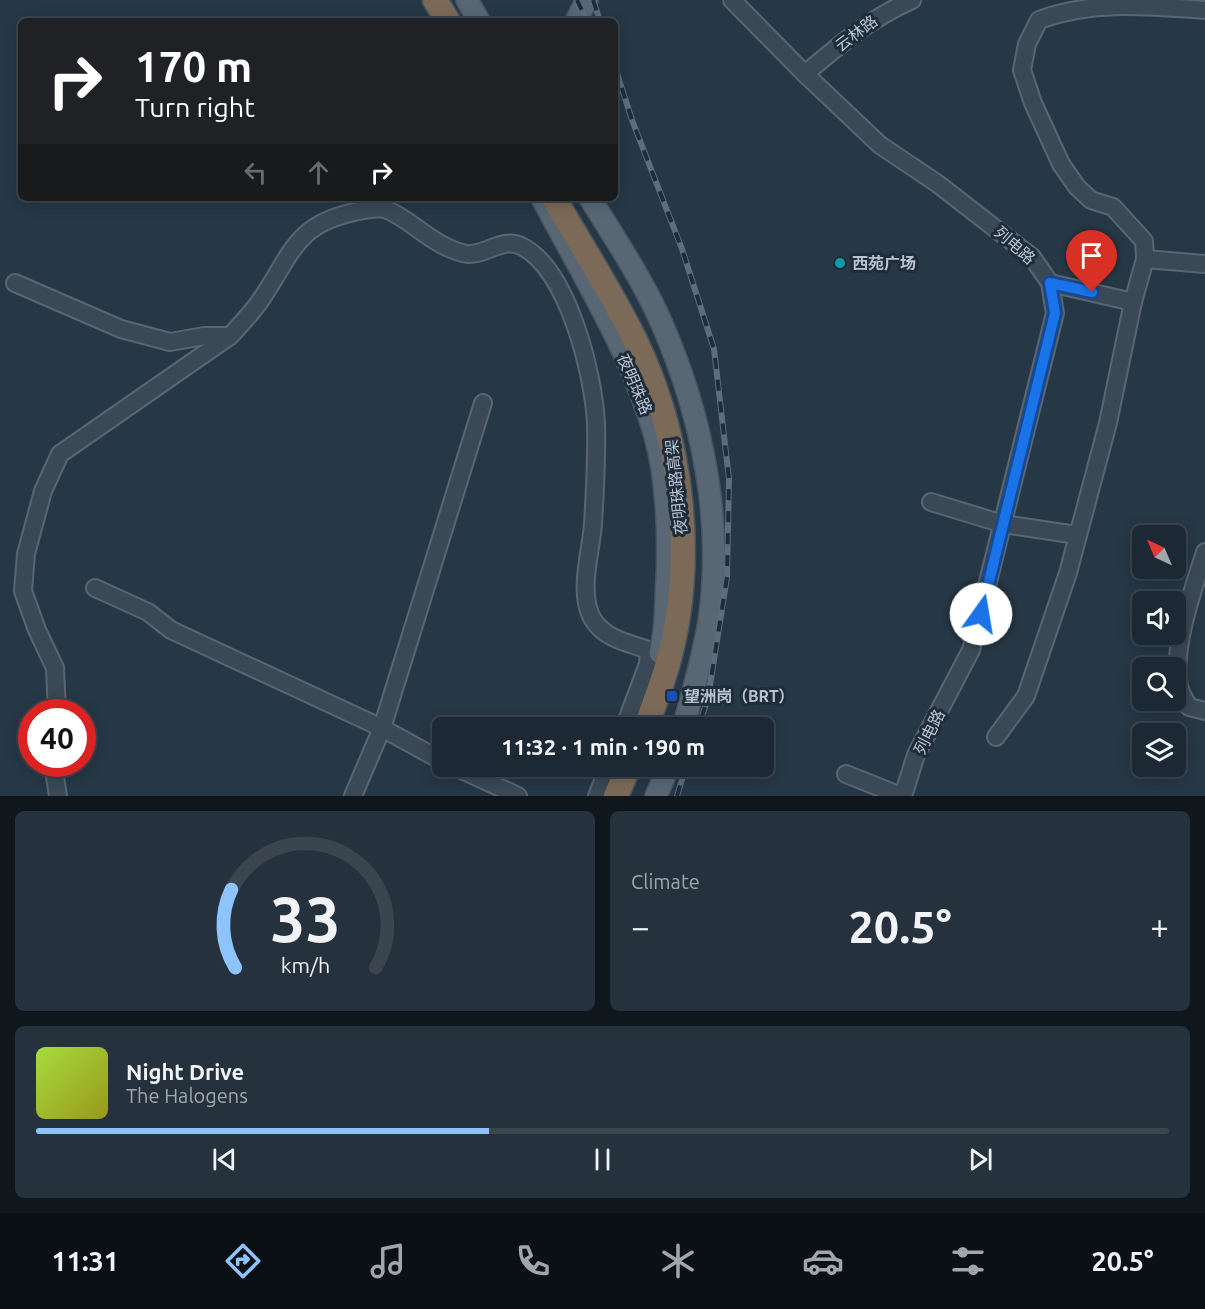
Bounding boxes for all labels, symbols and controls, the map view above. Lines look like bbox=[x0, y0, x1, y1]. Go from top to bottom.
street label: 云林路 bbox=[831, 11, 881, 55]
icon: right bbox=[36, 42, 114, 120]
text: 170 m bbox=[135, 43, 252, 90]
text: Turn right bbox=[135, 92, 255, 122]
icon: left bbox=[239, 156, 272, 189]
icon: ahead bbox=[302, 156, 335, 189]
icon: right bbox=[365, 156, 398, 189]
street label: 列电路 bbox=[991, 222, 1039, 268]
pin bbox=[1066, 230, 1117, 292]
icon: arrive bbox=[1075, 239, 1108, 272]
place label: 西苑广场 bbox=[852, 254, 916, 272]
marker: 西苑广场 bbox=[833, 256, 847, 270]
street label: 夜明珠路 bbox=[614, 351, 656, 417]
street label: 夜明珠路高架 bbox=[662, 438, 690, 536]
north arrow bbox=[1132, 525, 1186, 579]
map controls bbox=[1132, 525, 1186, 777]
position arrow bbox=[949, 582, 1013, 646]
button: sound bbox=[1132, 591, 1186, 645]
button: search bbox=[1132, 657, 1186, 711]
place label: 望洲岗（BRT） bbox=[684, 687, 795, 705]
marker: 望洲岗（BRT） bbox=[665, 689, 679, 703]
speed limit sign: 40 bbox=[18, 699, 96, 777]
street label: 列电路 bbox=[910, 707, 948, 757]
button: layers bbox=[1132, 723, 1186, 777]
text: 11:32 · 1 min · 190 m bbox=[501, 734, 705, 759]
text: Climate bbox=[631, 870, 700, 893]
text: 33 bbox=[270, 884, 340, 954]
text: 20.5° bbox=[848, 901, 952, 952]
text: − bbox=[631, 908, 650, 945]
text: + bbox=[1150, 908, 1169, 945]
text: km/h bbox=[280, 953, 330, 977]
text: Night Drive bbox=[126, 1059, 244, 1084]
text: The Halogens bbox=[126, 1084, 248, 1107]
icon: previous bbox=[208, 1143, 241, 1176]
icon: pause bbox=[586, 1143, 619, 1176]
icon: next bbox=[964, 1143, 997, 1176]
icon: directions bbox=[222, 1240, 264, 1282]
icon: music bbox=[367, 1240, 409, 1282]
icon: phone bbox=[512, 1240, 554, 1282]
icon: climate bbox=[657, 1240, 699, 1282]
icon: car bbox=[802, 1240, 844, 1282]
icon: filters bbox=[947, 1240, 989, 1282]
text: 11:31 bbox=[51, 1246, 119, 1276]
text: 20.5° bbox=[1092, 1246, 1153, 1276]

